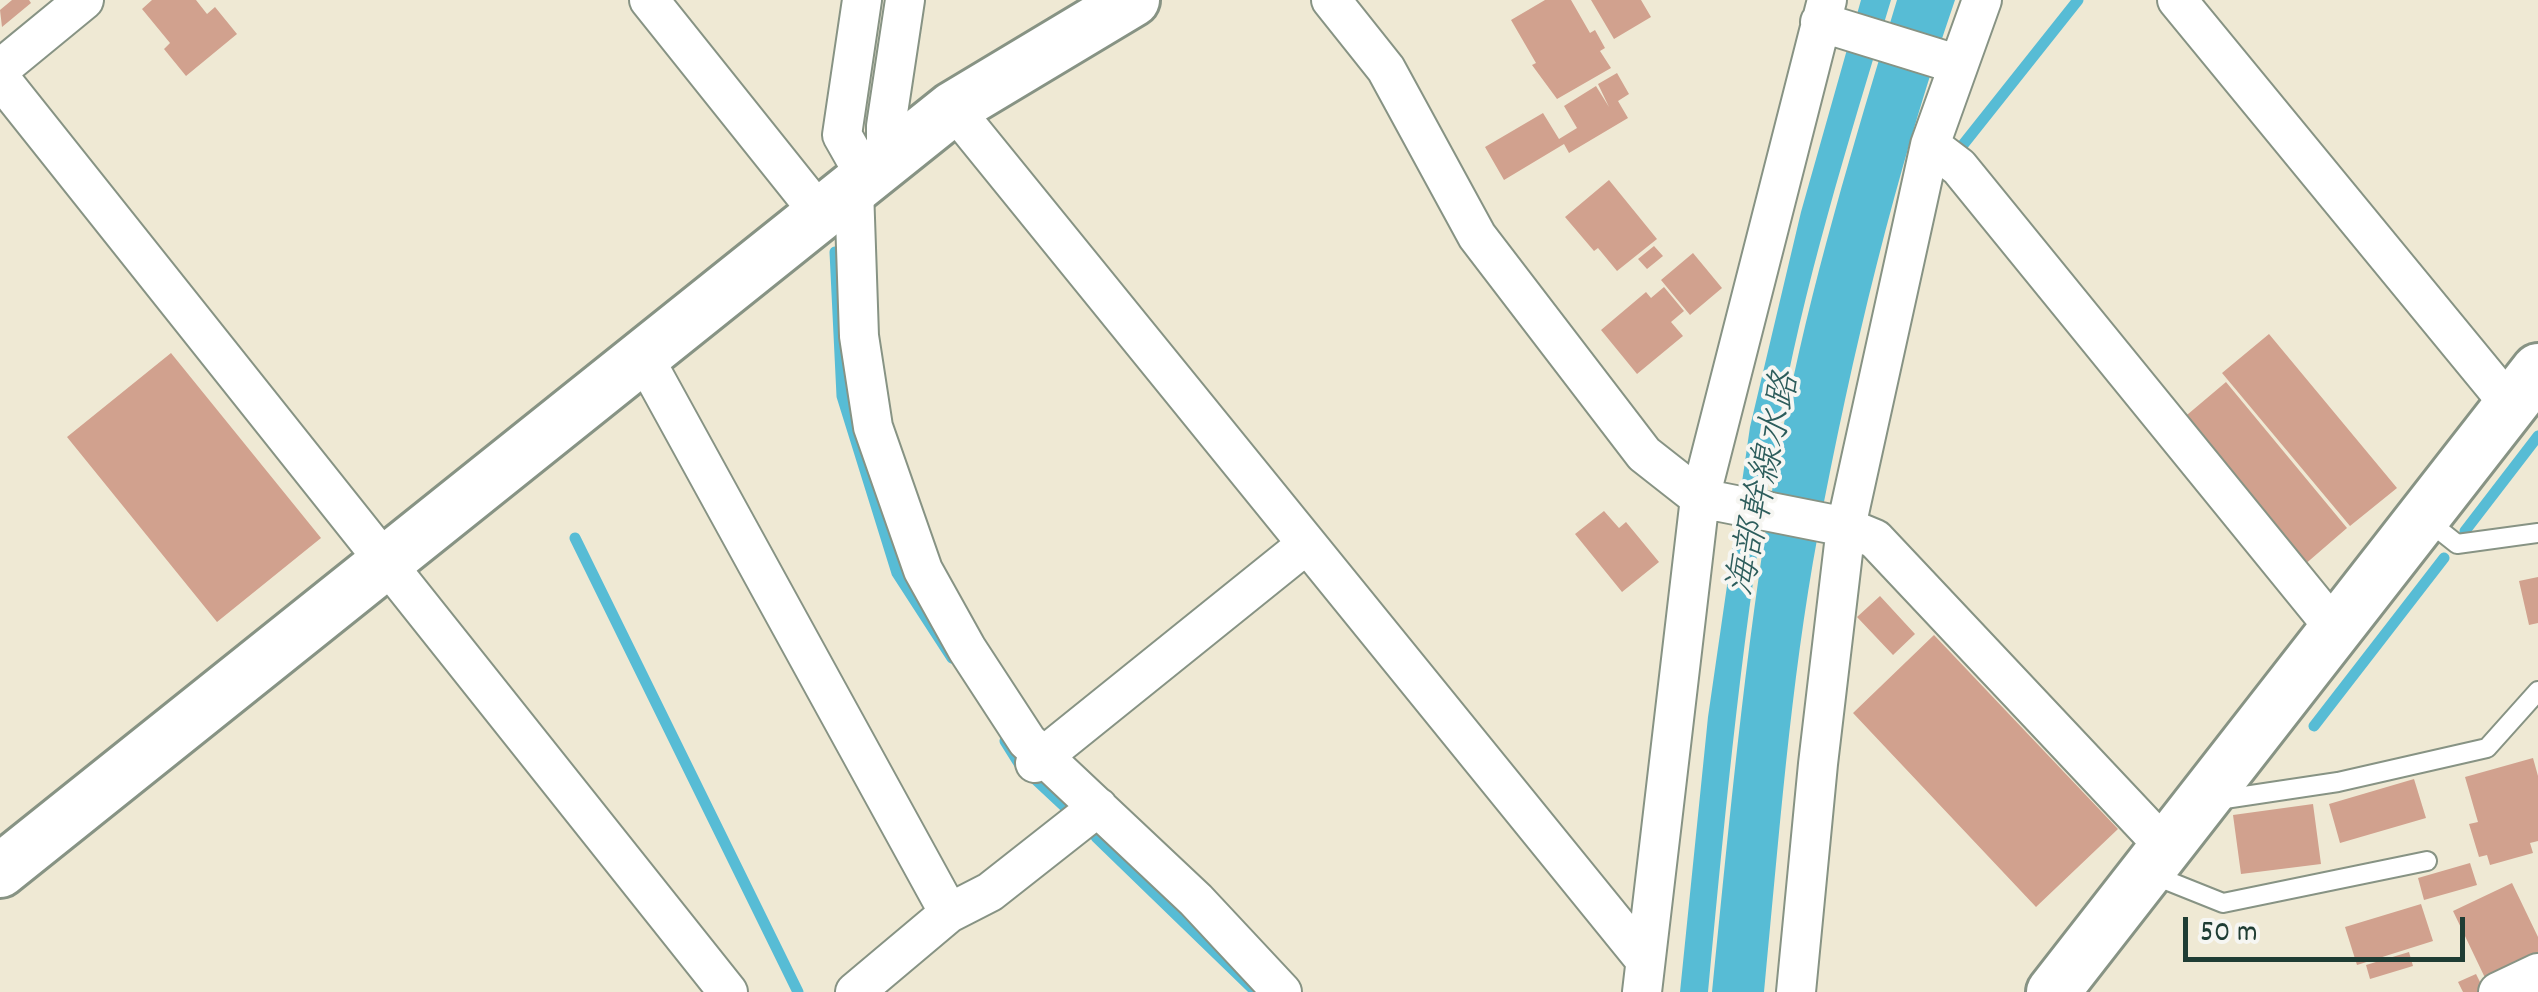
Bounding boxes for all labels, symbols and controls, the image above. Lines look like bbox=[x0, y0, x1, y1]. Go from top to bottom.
water label: 海部幹線水路 bbox=[1722, 369, 1814, 601]
scale bar bbox=[2188, 897, 2470, 959]
text: 50 m bbox=[2200, 913, 2258, 956]

